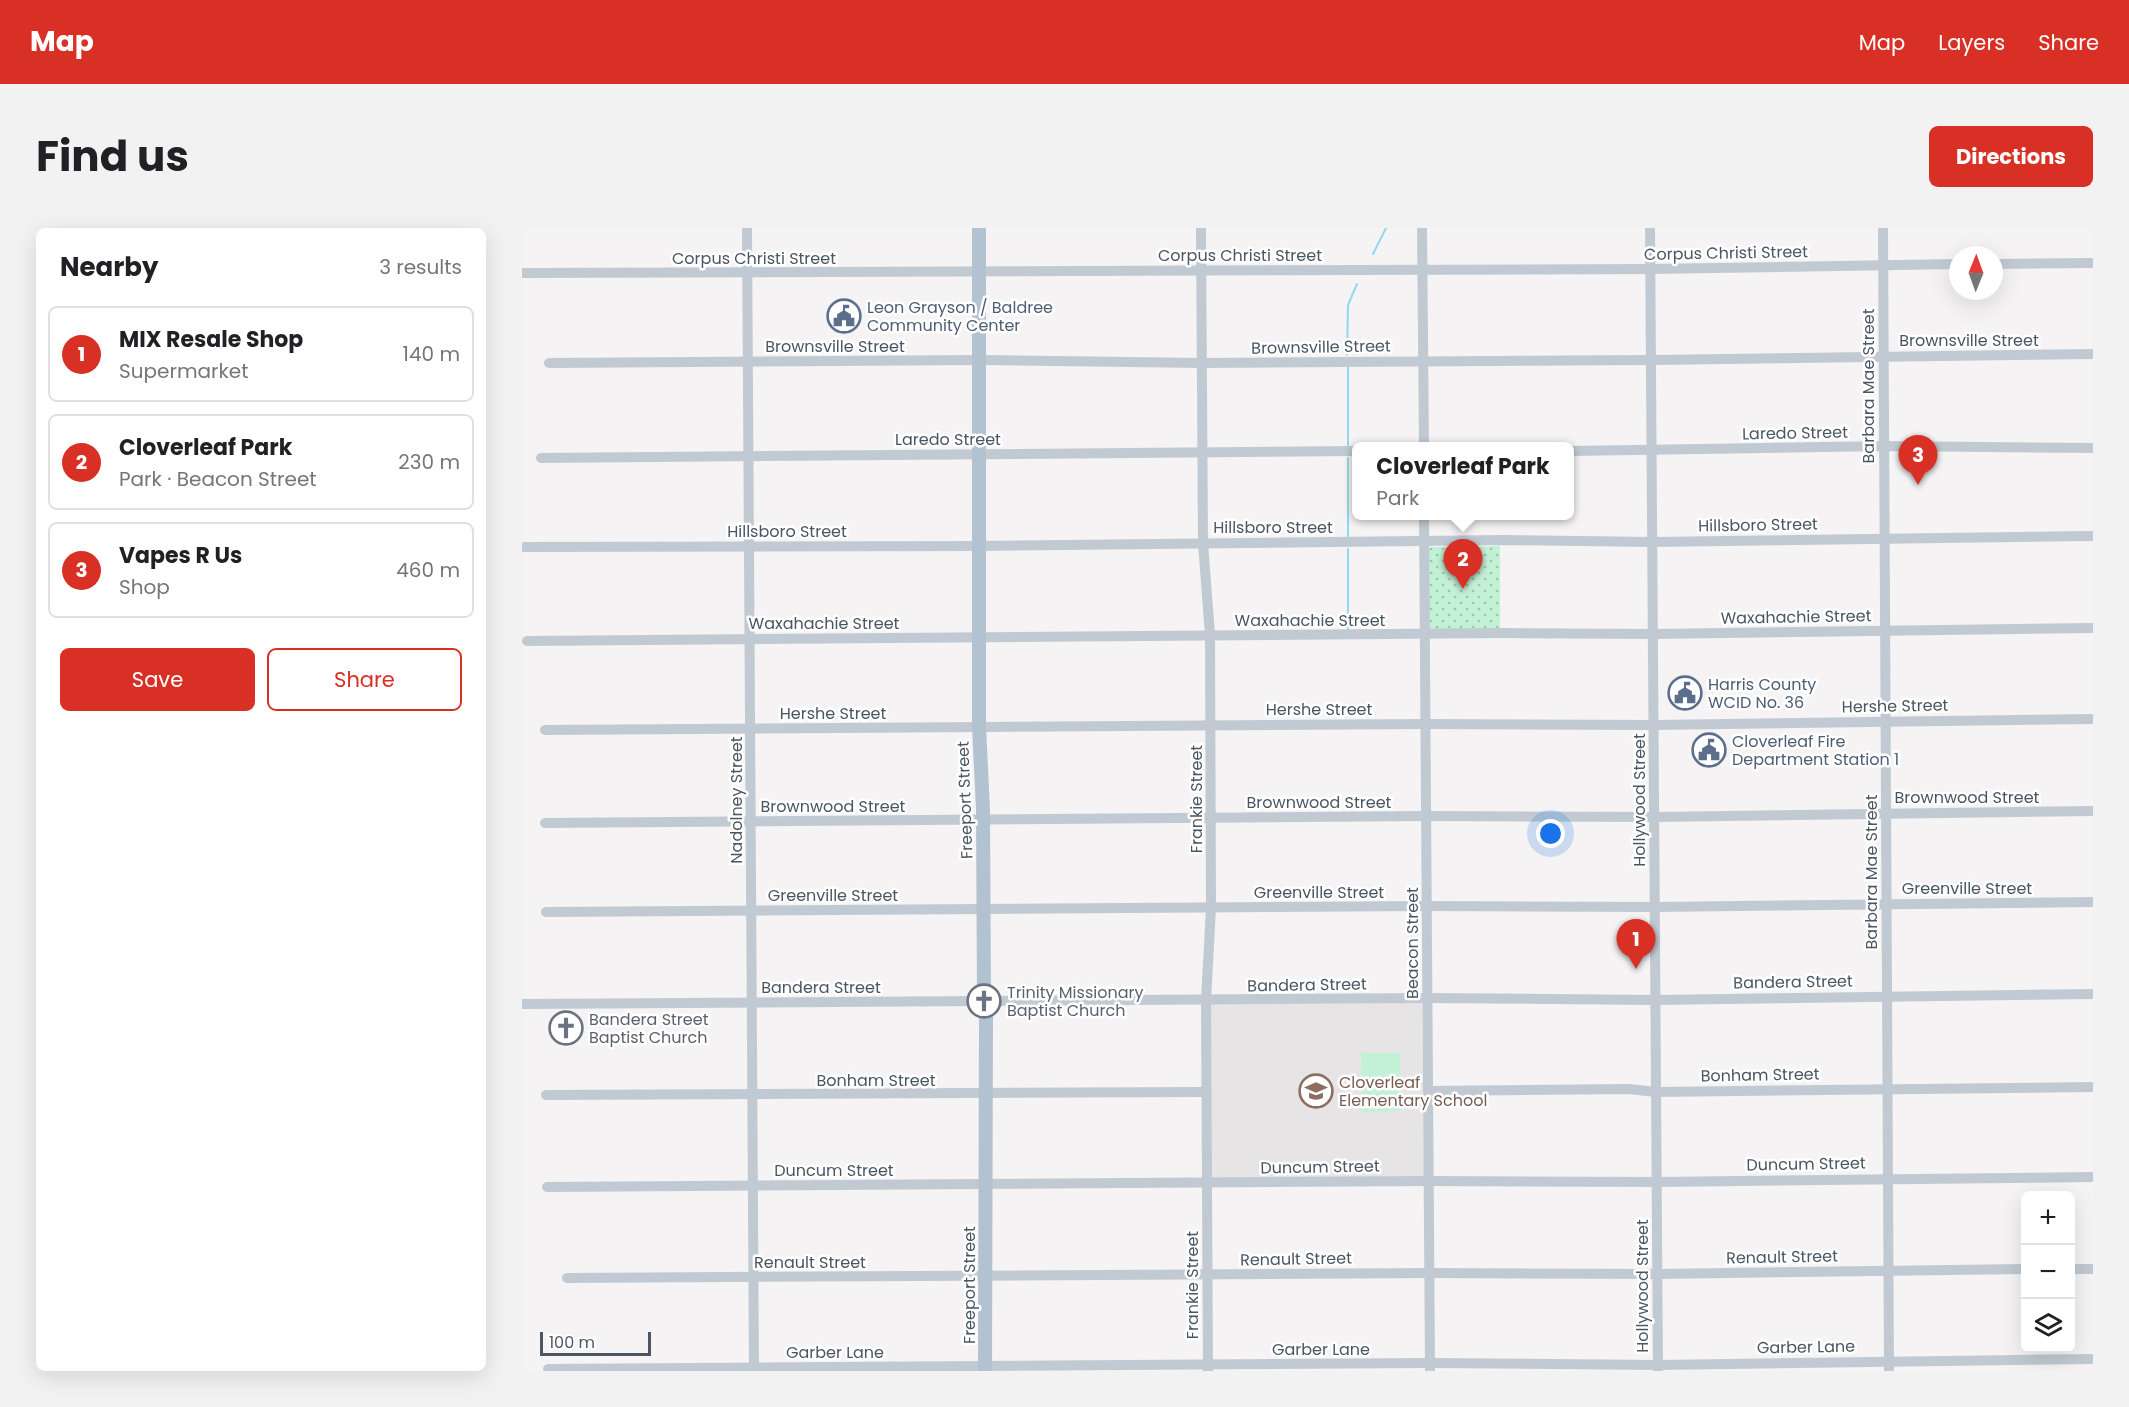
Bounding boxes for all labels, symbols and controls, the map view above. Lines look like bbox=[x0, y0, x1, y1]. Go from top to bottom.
text: Map bbox=[30, 22, 94, 61]
text: Map bbox=[1859, 28, 1905, 57]
text: Layers bbox=[1938, 28, 2005, 57]
text: Share bbox=[2038, 28, 2099, 57]
button: Directions bbox=[1929, 126, 2093, 187]
text: Find us bbox=[36, 127, 189, 186]
street label: Corpus Christi Street bbox=[1644, 240, 1808, 266]
street label: Corpus Christi Street bbox=[1158, 244, 1322, 267]
north arrow bbox=[1949, 246, 2003, 300]
street label: Corpus Christi Street bbox=[672, 247, 836, 270]
text: Nearby bbox=[60, 249, 158, 285]
text: 3 results bbox=[379, 253, 462, 281]
place label: Leon Grayson / Baldree Community Center bbox=[867, 296, 1053, 337]
public building icon: Leon Grayson / Baldree Community Center bbox=[826, 298, 862, 334]
street label: Barbara Mae Street bbox=[1857, 308, 1880, 463]
text: MIX Resale Shop bbox=[119, 324, 303, 355]
street label: Brownsville Street bbox=[1899, 329, 2039, 352]
street label: Brownsville Street bbox=[1251, 334, 1391, 360]
street label: Brownsville Street bbox=[765, 335, 905, 358]
text: 1 bbox=[78, 340, 85, 368]
text: 140 m bbox=[403, 340, 460, 368]
text: Supermarket bbox=[119, 357, 248, 385]
street label: Laredo Street bbox=[1742, 421, 1848, 445]
street label: Laredo Street bbox=[895, 428, 1001, 451]
text: Cloverleaf Park bbox=[119, 432, 292, 463]
pin: 3 bbox=[1898, 436, 1938, 485]
popup bbox=[1352, 442, 1574, 520]
text: 2 bbox=[76, 448, 87, 476]
text: 230 m bbox=[398, 448, 460, 476]
text: Cloverleaf Park bbox=[1376, 451, 1550, 482]
text: Park · Beacon Street bbox=[119, 465, 317, 493]
text: Park bbox=[1376, 484, 1419, 512]
street label: Hillsboro Street bbox=[1698, 512, 1818, 538]
street label: Hillsboro Street bbox=[1213, 516, 1333, 539]
street label: Hillsboro Street bbox=[727, 520, 847, 543]
text: Vapes R Us bbox=[119, 540, 242, 571]
pin: 2 bbox=[1444, 540, 1482, 589]
text: 3 bbox=[75, 556, 88, 584]
text: 460 m bbox=[396, 556, 460, 584]
text: Shop bbox=[119, 573, 170, 601]
street label: Waxahachie Street bbox=[1720, 604, 1872, 630]
street label: Waxahachie Street bbox=[1235, 609, 1386, 632]
street label: Waxahachie Street bbox=[749, 612, 900, 635]
button: Save bbox=[60, 648, 255, 711]
button: Share bbox=[267, 648, 462, 711]
place label: Harris County WCID No. 36 bbox=[1708, 673, 1816, 714]
public building icon: Harris County WCID No. 36 bbox=[1667, 675, 1703, 711]
street label: Hershe Street bbox=[1842, 694, 1949, 718]
street label: Hershe Street bbox=[1266, 698, 1372, 721]
street label: Hershe Street bbox=[780, 702, 886, 725]
place label: Cloverleaf Fire Department Station 1 bbox=[1732, 730, 1899, 771]
public building icon: Cloverleaf Fire Department Station 1 bbox=[1691, 732, 1727, 768]
street label: Hollywood Street bbox=[1628, 733, 1651, 867]
street label: Nadolney Street bbox=[725, 736, 748, 864]
street label: Freeport Street bbox=[951, 741, 979, 859]
street label: Frankie Street bbox=[1185, 745, 1208, 853]
street label: Brownwood Street bbox=[1895, 786, 2040, 809]
street label: Brownwood Street bbox=[1247, 791, 1392, 814]
street label: Barbara Mae Street bbox=[1860, 794, 1883, 949]
street label: Brownwood Street bbox=[761, 795, 906, 818]
your location bbox=[1536, 819, 1565, 848]
street label: Greenville Street bbox=[1902, 877, 2032, 900]
street label: Greenville Street bbox=[1254, 881, 1384, 904]
street label: Greenville Street bbox=[768, 884, 898, 907]
street label: Beacon Street bbox=[1401, 887, 1424, 999]
pin: 1 bbox=[1616, 920, 1656, 969]
street label: Bandera Street bbox=[1733, 969, 1853, 995]
street label: Bandera Street bbox=[1247, 972, 1367, 998]
street label: Bandera Street bbox=[761, 976, 881, 999]
place label: Trinity Missionary Baptist Church bbox=[1007, 981, 1143, 1022]
church icon: Trinity Missionary Baptist Church bbox=[966, 983, 1002, 1019]
place label: Bandera Street Baptist Church bbox=[589, 1008, 709, 1049]
church icon: Bandera Street Baptist Church bbox=[548, 1010, 584, 1046]
street label: Bonham Street bbox=[1700, 1062, 1820, 1088]
street label: Bonham Street bbox=[817, 1069, 936, 1092]
place label: Cloverleaf Elementary School bbox=[1339, 1071, 1487, 1112]
school or university icon: Cloverleaf Elementary School bbox=[1298, 1073, 1334, 1109]
street label: Duncum Street bbox=[1746, 1151, 1866, 1177]
street label: Duncum Street bbox=[1260, 1154, 1380, 1180]
street label: Duncum Street bbox=[774, 1159, 894, 1182]
map controls bbox=[2021, 1191, 2075, 1353]
button: + bbox=[2021, 1191, 2075, 1245]
street label: Hollywood Street bbox=[1631, 1219, 1654, 1353]
street label: Freeport Street bbox=[958, 1226, 981, 1344]
street label: Frankie Street bbox=[1181, 1231, 1204, 1339]
street label: Renault Street bbox=[1726, 1245, 1838, 1269]
button: − bbox=[2021, 1245, 2075, 1299]
street label: Renault Street bbox=[1240, 1247, 1352, 1271]
street label: Renault Street bbox=[754, 1251, 866, 1274]
button: layers bbox=[2021, 1299, 2075, 1353]
scale bar bbox=[540, 1329, 651, 1356]
text: 100 m bbox=[549, 1331, 595, 1354]
street label: Garber Lane bbox=[1757, 1335, 1855, 1359]
street label: Garber Lane bbox=[1272, 1338, 1370, 1361]
street label: Garber Lane bbox=[786, 1341, 884, 1364]

